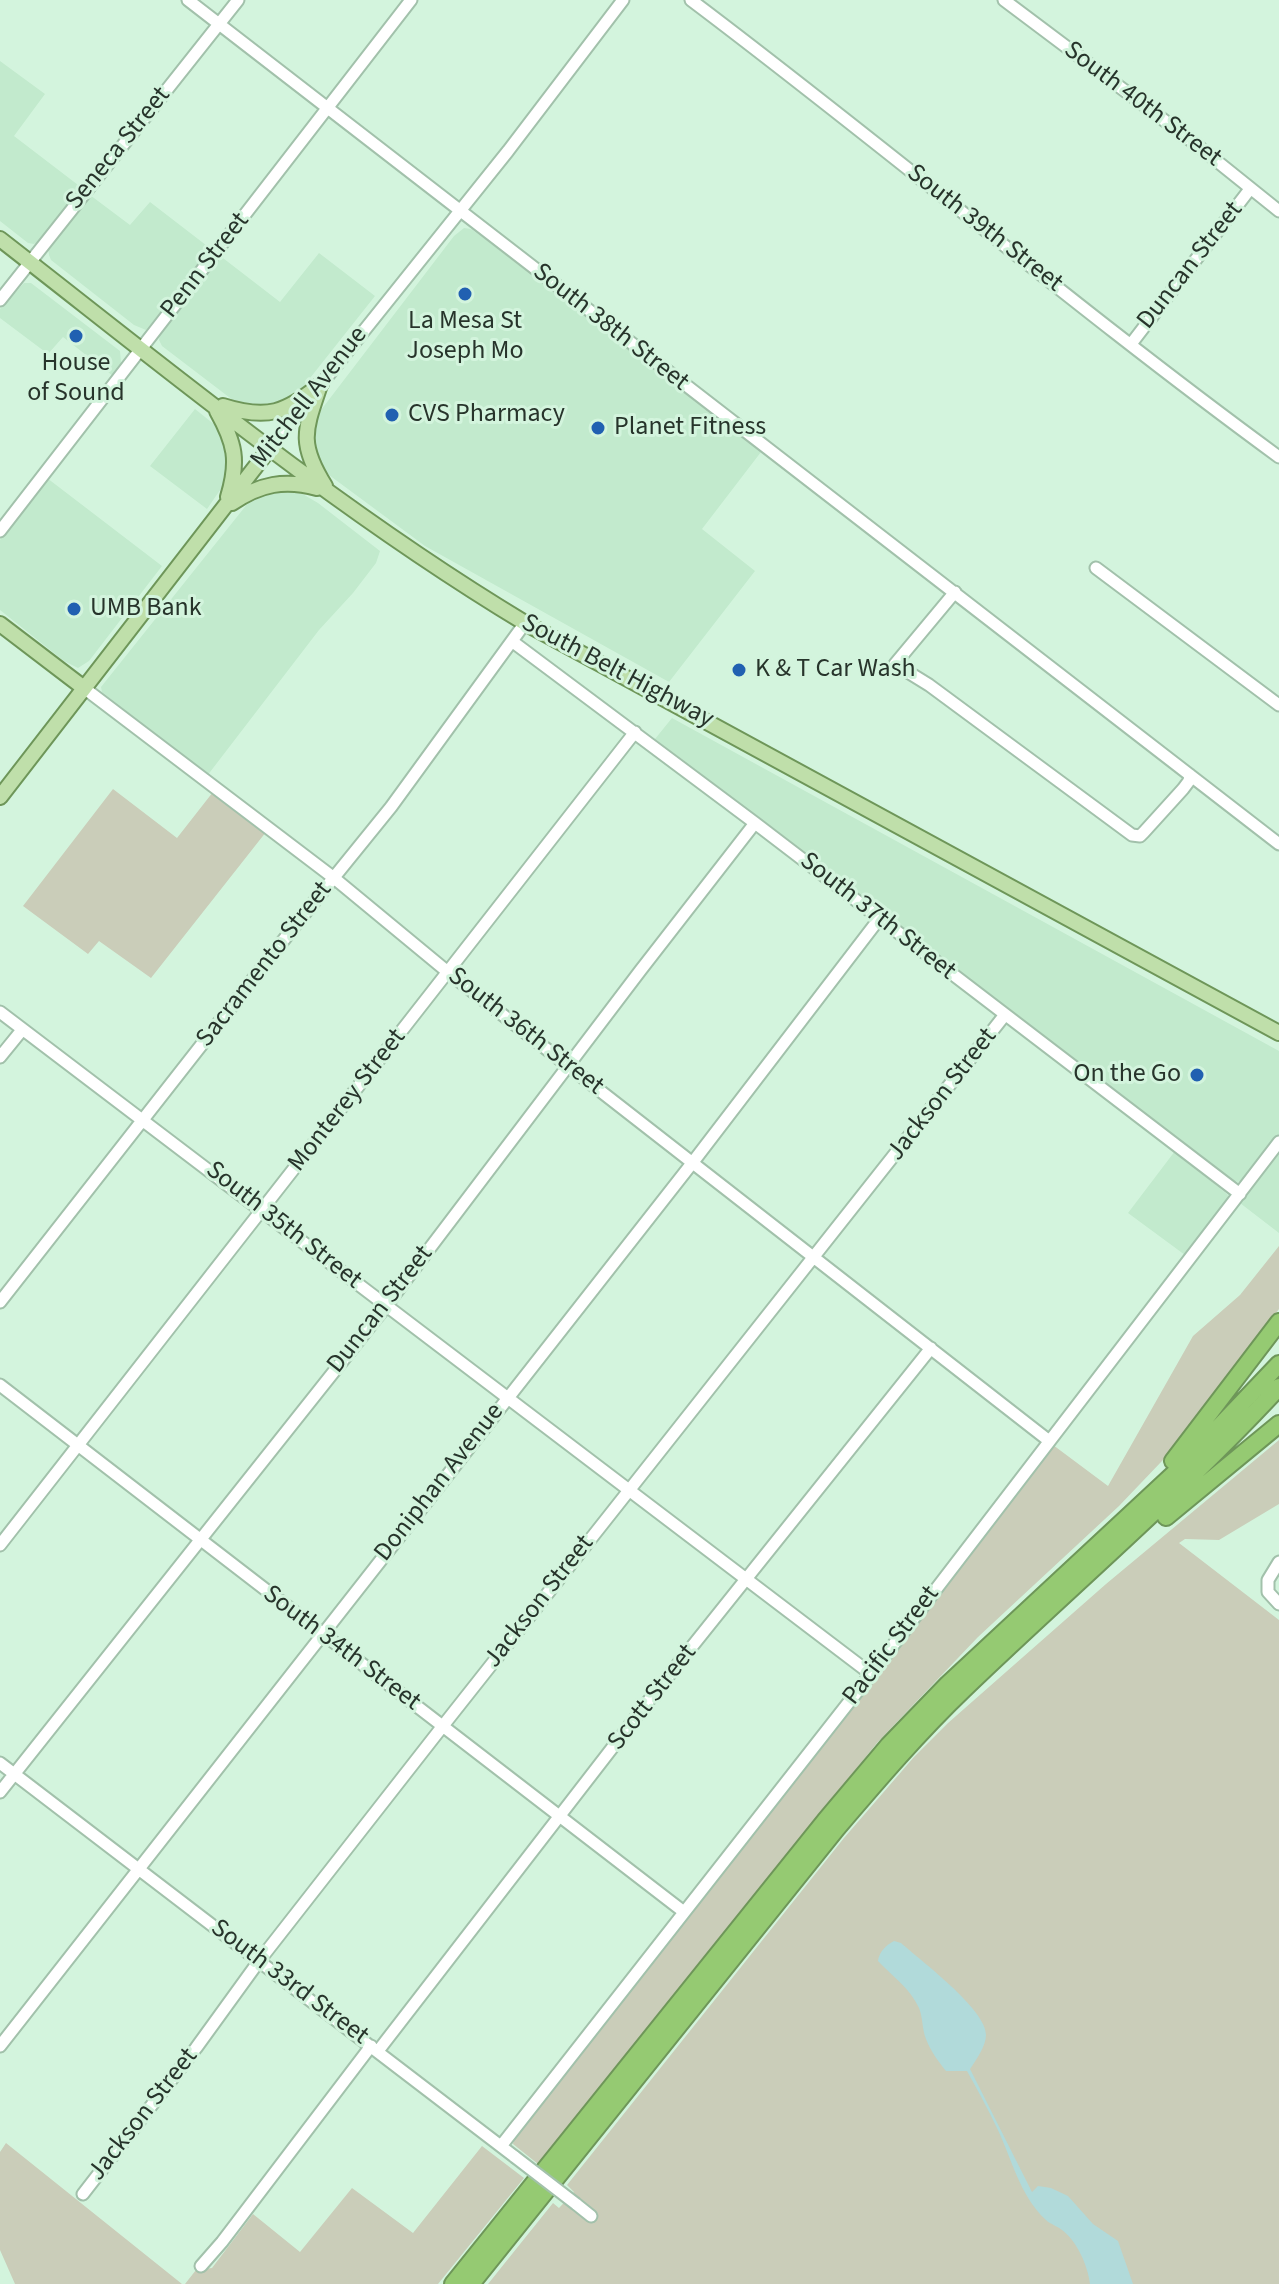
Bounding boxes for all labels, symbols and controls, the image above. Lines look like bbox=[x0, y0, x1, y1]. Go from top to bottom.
street label: South 40th Street bbox=[1057, 36, 1227, 174]
street label: Seneca Street bbox=[60, 81, 178, 217]
street label: South 39th Street bbox=[900, 158, 1068, 300]
street label: Duncan Street bbox=[1131, 196, 1251, 336]
street label: Penn Street bbox=[155, 207, 257, 325]
street label: South 38th Street bbox=[526, 257, 694, 399]
marker: La Mesa St Joseph Mo bbox=[456, 285, 474, 303]
place label: La Mesa St Joseph Mo bbox=[406, 306, 524, 368]
street label: Mitchell Avenue bbox=[245, 321, 375, 475]
marker: House of Sound bbox=[67, 327, 85, 345]
place label: House of Sound bbox=[27, 348, 125, 410]
place label: CVS Pharmacy bbox=[408, 399, 565, 431]
marker: CVS Pharmacy bbox=[383, 406, 401, 424]
place label: Planet Fitness bbox=[614, 412, 766, 444]
marker: Planet Fitness bbox=[589, 419, 607, 437]
place label: UMB Bank bbox=[90, 593, 202, 625]
marker: UMB Bank bbox=[65, 600, 83, 618]
street label: South Belt Highway bbox=[515, 608, 719, 736]
place label: K & T Car Wash bbox=[755, 654, 916, 686]
marker: K & T Car Wash bbox=[730, 661, 748, 679]
street label: South 37th Street bbox=[793, 846, 961, 988]
street label: Sacramento Street bbox=[191, 876, 339, 1054]
street label: South 36th Street bbox=[441, 961, 609, 1103]
street label: Jackson Street bbox=[882, 1022, 1004, 1168]
street label: Monterey Street bbox=[283, 1023, 413, 1179]
place label: On the Go bbox=[1073, 1059, 1181, 1091]
marker: On the Go bbox=[1188, 1066, 1206, 1084]
street label: South 35th Street bbox=[199, 1155, 367, 1297]
street label: Duncan Street bbox=[321, 1240, 441, 1380]
street label: Doniphan Avenue bbox=[369, 1398, 511, 1568]
street label: Jackson Street bbox=[479, 1529, 601, 1675]
street label: South 34th Street bbox=[256, 1580, 426, 1718]
street label: Pacific Street bbox=[837, 1580, 947, 1712]
street label: Scott Street bbox=[602, 1639, 704, 1757]
street label: South 33rd Street bbox=[204, 1913, 374, 2053]
street label: Jackson Street bbox=[83, 2042, 205, 2188]

